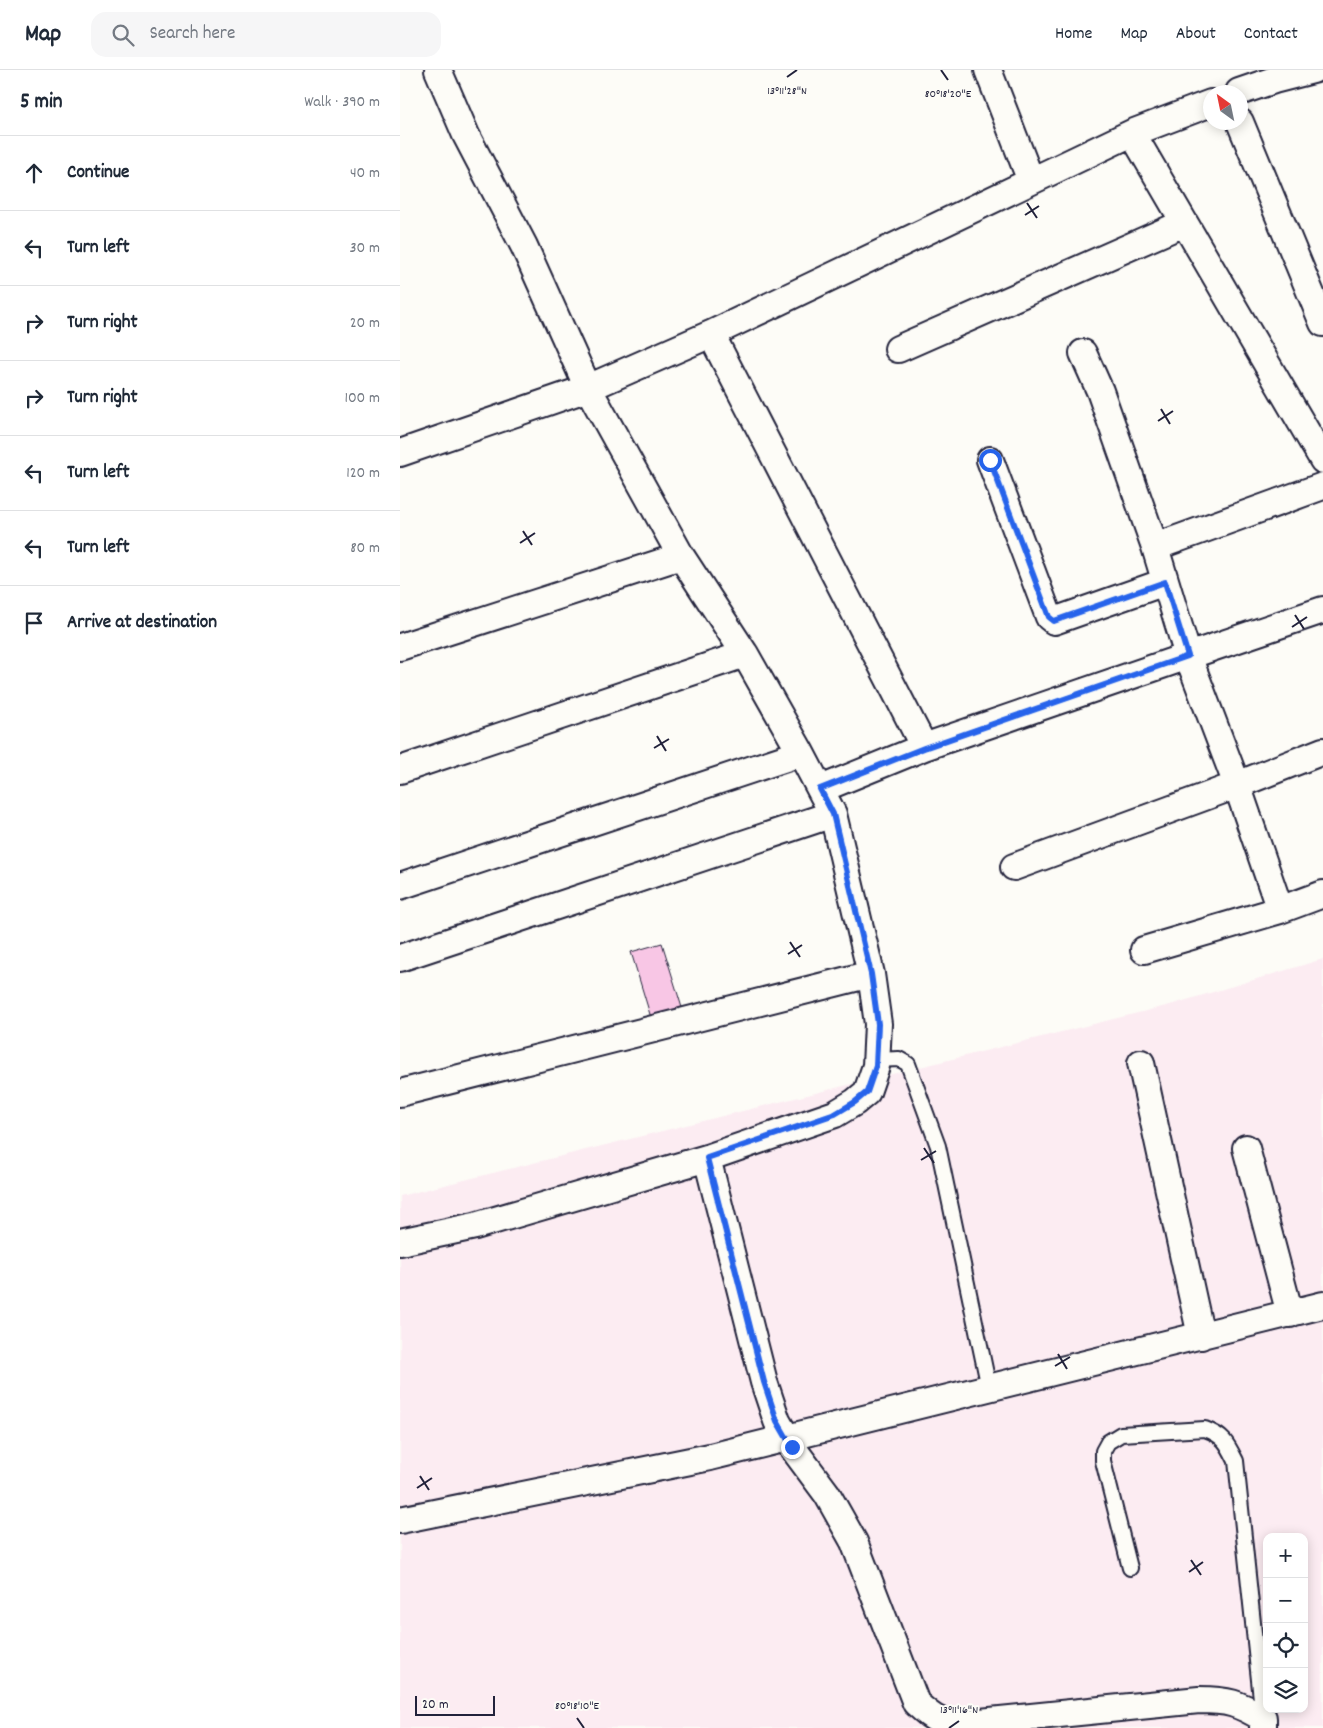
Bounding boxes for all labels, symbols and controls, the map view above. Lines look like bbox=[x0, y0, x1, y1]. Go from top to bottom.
search box bbox=[91, 12, 441, 57]
text: Map bbox=[25, 18, 61, 52]
icon: search bbox=[109, 21, 137, 49]
text: Search here bbox=[149, 21, 235, 48]
text: Home bbox=[1055, 22, 1092, 47]
text: Map bbox=[1120, 22, 1148, 47]
text: About bbox=[1176, 22, 1216, 47]
text: Contact bbox=[1244, 22, 1298, 47]
text: 13°11'28"N bbox=[767, 83, 807, 100]
north arrow bbox=[1203, 85, 1248, 130]
text: 80°18'20"E bbox=[925, 86, 972, 103]
text: 5 min bbox=[20, 88, 63, 118]
text: Walk · 390 m bbox=[304, 91, 380, 114]
icon: ahead bbox=[20, 159, 48, 187]
text: Continue bbox=[67, 160, 129, 187]
text: 40 m bbox=[350, 162, 380, 185]
icon: left bbox=[20, 234, 48, 262]
text: Turn left bbox=[67, 235, 130, 262]
text: 30 m bbox=[350, 237, 380, 260]
icon: right bbox=[20, 309, 48, 337]
text: Turn right bbox=[67, 310, 138, 337]
text: 20 m bbox=[350, 312, 380, 335]
icon: right bbox=[20, 384, 48, 412]
text: Turn right bbox=[67, 385, 138, 412]
text: 100 m bbox=[344, 387, 380, 410]
route start bbox=[979, 449, 1002, 472]
icon: left bbox=[20, 459, 48, 487]
text: Turn left bbox=[67, 460, 130, 487]
text: 120 m bbox=[346, 462, 380, 485]
icon: left bbox=[20, 534, 48, 562]
text: Turn left bbox=[67, 535, 130, 562]
text: 80 m bbox=[350, 537, 380, 560]
icon: arrive bbox=[20, 609, 48, 637]
text: Arrive at destination bbox=[67, 610, 217, 637]
route end bbox=[781, 1436, 804, 1459]
map controls bbox=[1263, 1533, 1308, 1713]
button: + bbox=[1263, 1533, 1308, 1578]
button: − bbox=[1263, 1578, 1308, 1623]
button: locate bbox=[1263, 1623, 1308, 1668]
button: layers bbox=[1263, 1668, 1308, 1713]
scale bar bbox=[415, 1693, 495, 1716]
text: 20 m bbox=[422, 1695, 449, 1715]
text: 80°18'10"E bbox=[555, 1698, 599, 1715]
text: 13°11'16"N bbox=[940, 1702, 978, 1719]

